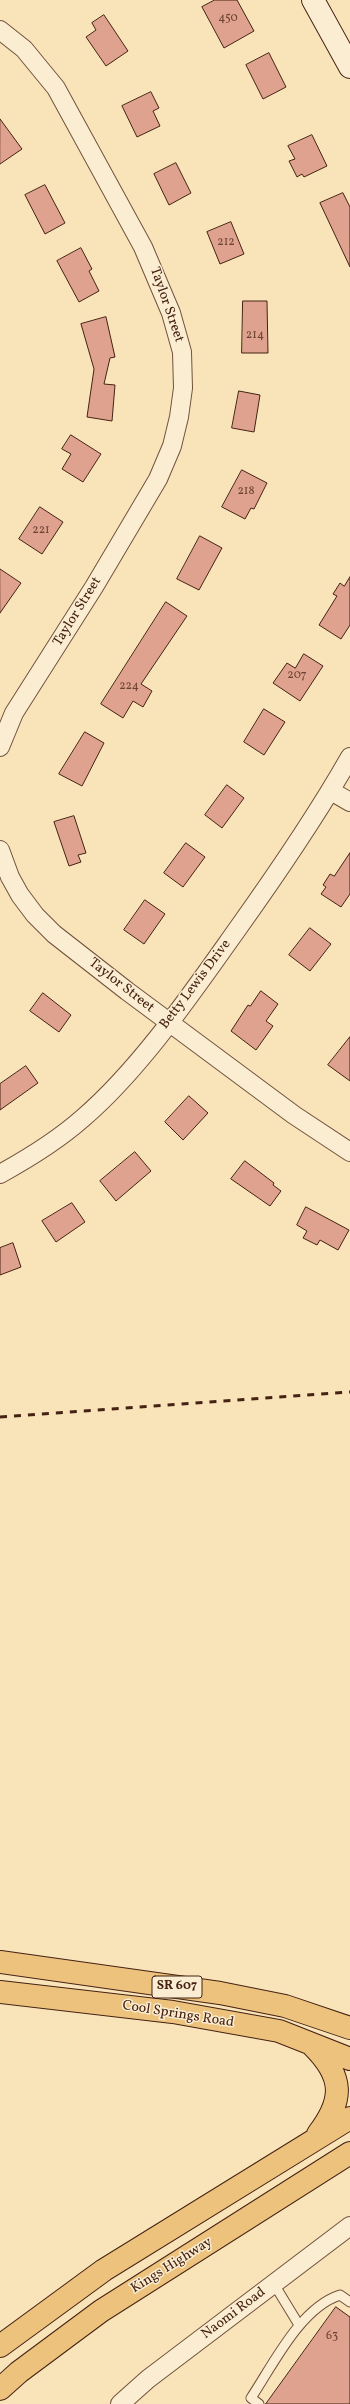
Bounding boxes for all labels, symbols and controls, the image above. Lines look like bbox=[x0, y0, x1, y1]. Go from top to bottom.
house number: 450 bbox=[218, 12, 238, 26]
house number: 212 bbox=[217, 236, 235, 250]
street label: Taylor Street bbox=[145, 265, 187, 345]
house number: 214 bbox=[246, 329, 264, 343]
house number: 218 bbox=[237, 485, 255, 499]
house number: 221 bbox=[32, 524, 50, 538]
street label: Taylor Street bbox=[50, 574, 106, 650]
house number: 207 bbox=[287, 669, 307, 683]
house number: 224 bbox=[119, 680, 139, 694]
street label: Betty Lewis Drive bbox=[157, 937, 235, 1033]
street label: Taylor Street bbox=[85, 955, 157, 1017]
road number: SR 607 bbox=[152, 1976, 202, 1998]
street label: Cool Springs Road bbox=[121, 1998, 235, 2032]
street label: Kings Highway bbox=[128, 2234, 216, 2298]
street label: Naomi Road bbox=[199, 2284, 269, 2344]
house number: 63 bbox=[326, 2330, 338, 2344]

